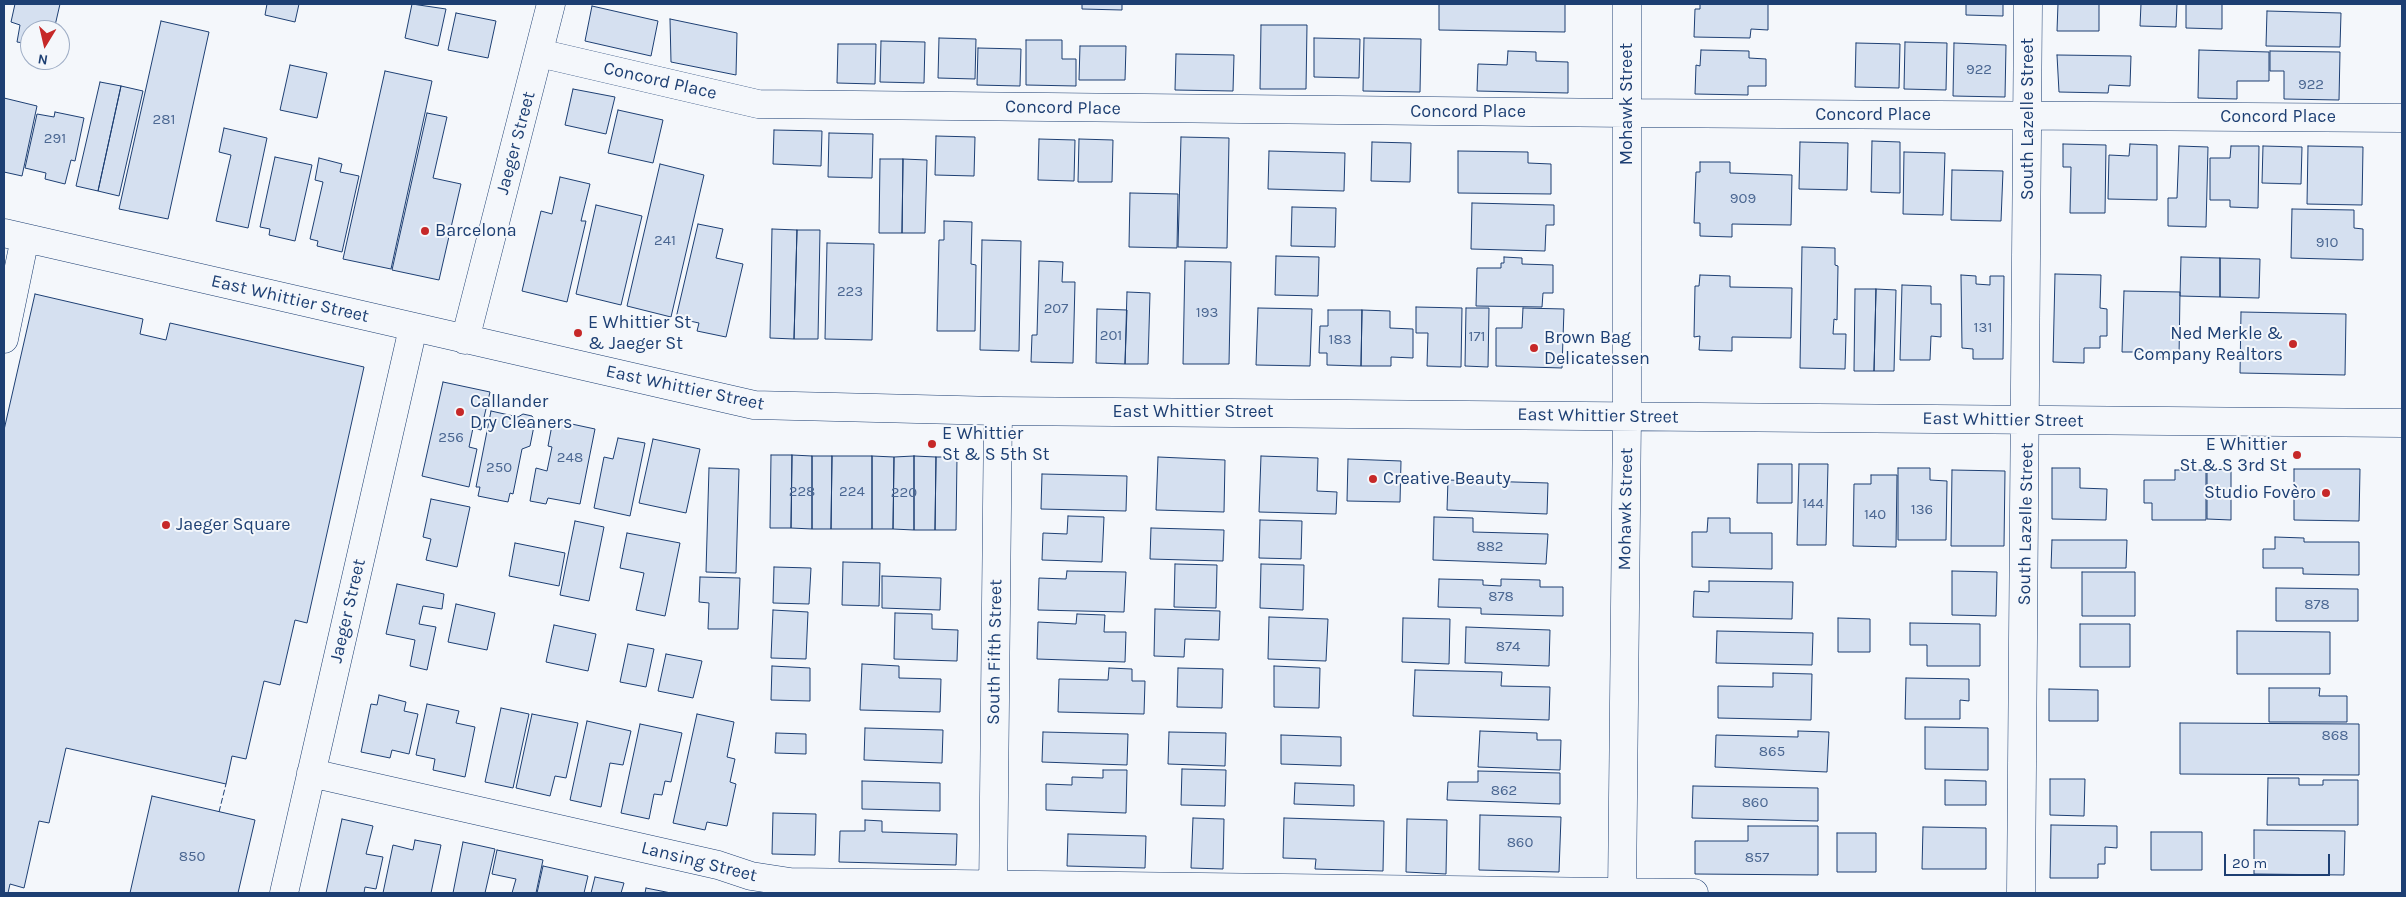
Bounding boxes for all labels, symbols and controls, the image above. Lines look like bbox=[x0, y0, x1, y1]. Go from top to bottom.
north arrow bbox=[20, 20, 70, 70]
street label: South Lazelle Street bbox=[2017, 38, 2039, 200]
street label: Mohawk Street bbox=[1616, 43, 1638, 165]
text: N bbox=[36, 50, 49, 69]
street label: Concord Place bbox=[601, 57, 719, 105]
house number: 922 bbox=[1966, 61, 1992, 79]
house number: 922 bbox=[2298, 76, 2324, 94]
street label: Jaeger Street bbox=[492, 89, 540, 197]
street label: Concord Place bbox=[1005, 96, 1121, 120]
street label: Concord Place bbox=[1410, 101, 1526, 123]
street label: Concord Place bbox=[1815, 104, 1931, 126]
street label: Concord Place bbox=[2220, 106, 2336, 128]
house number: 281 bbox=[153, 111, 175, 129]
house number: 291 bbox=[44, 130, 66, 148]
house number: 909 bbox=[1730, 190, 1756, 208]
place label: Barcelona bbox=[435, 220, 517, 242]
marker: Barcelona bbox=[419, 225, 431, 237]
house number: 241 bbox=[654, 232, 676, 250]
house number: 910 bbox=[2316, 234, 2338, 252]
street label: East Whittier Street bbox=[209, 270, 371, 328]
house number: 223 bbox=[837, 283, 863, 301]
house number: 207 bbox=[1044, 300, 1068, 318]
house number: 193 bbox=[1196, 304, 1218, 322]
place label: E Whittier St & Jaeger St bbox=[588, 312, 691, 354]
house number: 131 bbox=[1974, 319, 1992, 337]
place label: Ned Merkle & Company Realtors bbox=[2134, 323, 2283, 366]
marker: E Whittier St & Jaeger St bbox=[572, 327, 584, 339]
house number: 201 bbox=[1100, 327, 1122, 345]
place label: Brown Bag Delicatessen bbox=[1544, 327, 1650, 369]
house number: 171 bbox=[1469, 328, 1485, 346]
house number: 183 bbox=[1328, 331, 1352, 349]
marker: Ned Merkle & Company Realtors bbox=[2287, 338, 2299, 350]
marker: Brown Bag Delicatessen bbox=[1528, 342, 1540, 354]
street label: East Whittier Street bbox=[604, 361, 766, 415]
place label: Callander Dry Cleaners bbox=[470, 391, 572, 434]
street label: East Whittier Street bbox=[1112, 401, 1274, 423]
street label: East Whittier Street bbox=[1517, 404, 1679, 428]
marker: Callander Dry Cleaners bbox=[454, 406, 466, 418]
street label: East Whittier Street bbox=[1922, 408, 2084, 432]
place label: E Whittier St & S 5th St bbox=[942, 423, 1050, 466]
house number: 256 bbox=[438, 429, 464, 447]
place label: E Whittier St & S 3rd St bbox=[2179, 434, 2287, 476]
marker: E Whittier St & S 5th St bbox=[926, 438, 938, 450]
street label: South Lazelle Street bbox=[2014, 443, 2038, 605]
street label: Mohawk Street bbox=[1614, 447, 1638, 571]
house number: 248 bbox=[557, 449, 583, 467]
marker: E Whittier St & S 3rd St bbox=[2291, 449, 2303, 461]
house number: 250 bbox=[486, 459, 512, 477]
place label: Creative Beauty bbox=[1383, 468, 1511, 490]
marker: Creative Beauty bbox=[1367, 473, 1379, 485]
place label: Studio Fovèro bbox=[2204, 482, 2316, 504]
house number: 228 bbox=[789, 483, 815, 501]
house number: 224 bbox=[839, 483, 865, 501]
house number: 220 bbox=[891, 484, 917, 502]
marker: Studio Fovèro bbox=[2320, 487, 2332, 499]
house number: 144 bbox=[1802, 495, 1824, 513]
house number: 136 bbox=[1911, 501, 1933, 519]
house number: 140 bbox=[1864, 506, 1886, 524]
place label: Jaeger Square bbox=[176, 514, 291, 536]
marker: Jaeger Square bbox=[160, 519, 172, 531]
house number: 882 bbox=[1476, 538, 1504, 556]
street label: Jaeger Street bbox=[326, 557, 370, 665]
street label: South Fifth Street bbox=[983, 579, 1007, 725]
house number: 878 bbox=[1488, 588, 1514, 606]
house number: 878 bbox=[2304, 596, 2330, 614]
house number: 874 bbox=[1496, 638, 1520, 656]
house number: 868 bbox=[2321, 727, 2349, 745]
house number: 865 bbox=[1759, 743, 1785, 761]
house number: 862 bbox=[1491, 782, 1517, 800]
house number: 860 bbox=[1742, 794, 1768, 812]
house number: 860 bbox=[1507, 834, 1533, 852]
street label: Lansing Street bbox=[639, 837, 759, 887]
scale bar bbox=[2226, 844, 2332, 876]
house number: 850 bbox=[179, 848, 205, 866]
house number: 857 bbox=[1745, 849, 1769, 867]
text: 20 m bbox=[2232, 854, 2267, 872]

